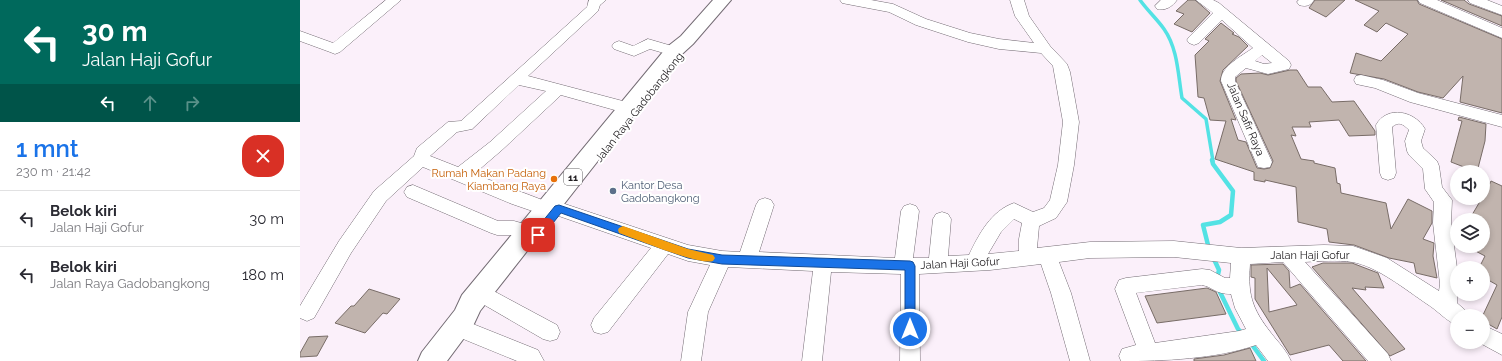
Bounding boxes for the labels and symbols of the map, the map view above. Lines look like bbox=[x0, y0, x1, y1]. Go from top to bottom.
street label: Jalan Raya Gadobangkong bbox=[593, 50, 686, 165]
street label: Jalan Safir Raya bbox=[1224, 80, 1267, 158]
place label: Rumah Makan Padang Kiambang Raya bbox=[432, 167, 546, 193]
road number: 11 bbox=[564, 169, 582, 185]
marker: Rumah Makan Padang Kiambang Raya bbox=[549, 174, 559, 184]
place label: Kantor Desa Gadobangkong bbox=[621, 179, 700, 205]
marker: Kantor Desa Gadobangkong bbox=[608, 186, 618, 196]
pin bbox=[521, 218, 555, 252]
street label: Jalan Haji Gofur bbox=[1270, 249, 1350, 262]
street label: Jalan Haji Gofur bbox=[920, 255, 1000, 272]
position arrow bbox=[889, 308, 931, 350]

